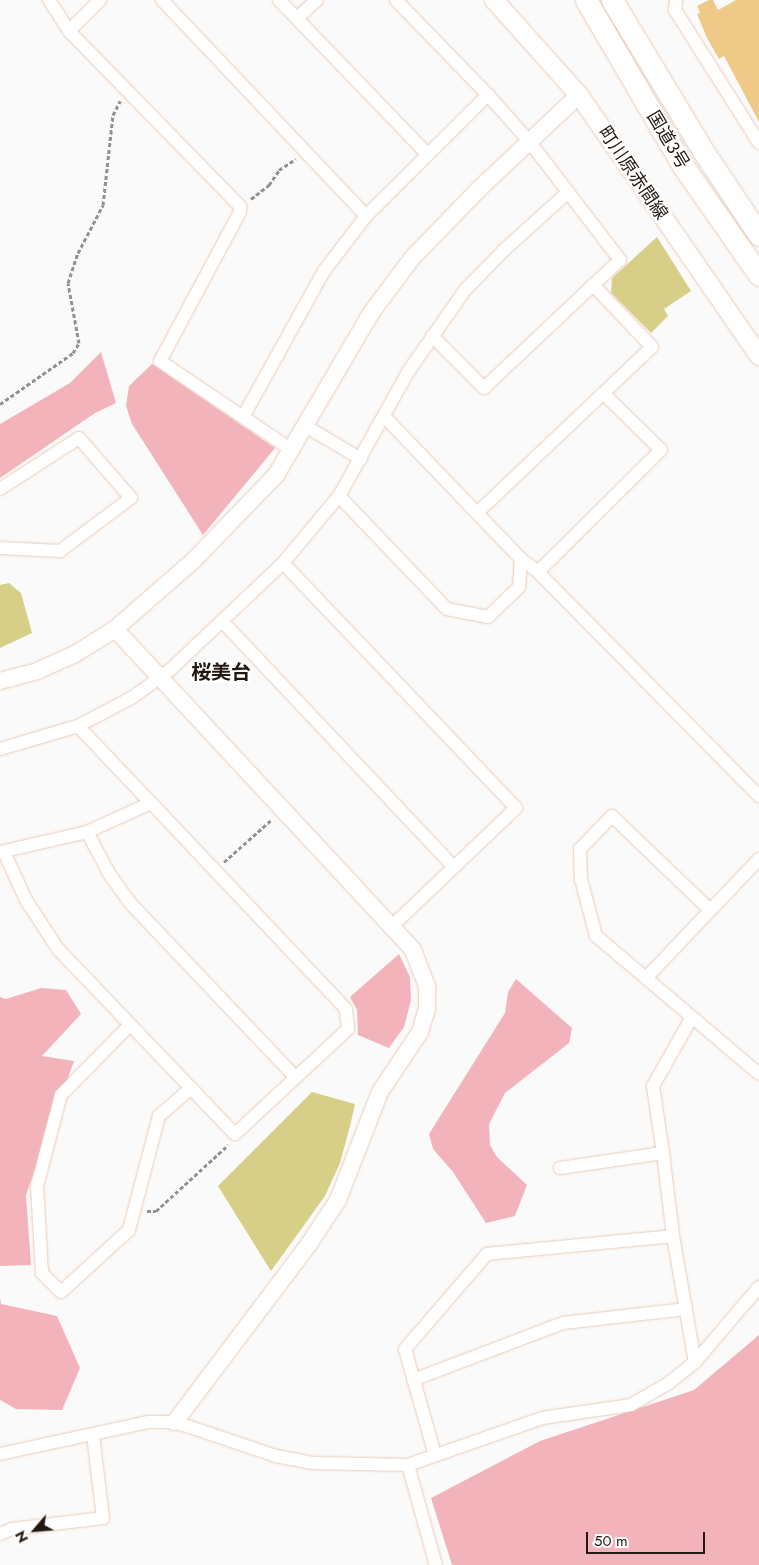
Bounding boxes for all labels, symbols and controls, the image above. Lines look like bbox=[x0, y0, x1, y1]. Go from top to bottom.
street label: 国道3号 bbox=[642, 107, 694, 173]
street label: 町川原赤間線 bbox=[594, 122, 672, 224]
district label: 桜美台 bbox=[191, 660, 251, 684]
north arrow bbox=[10, 1505, 60, 1555]
scale bar bbox=[589, 1522, 708, 1554]
text: N bbox=[10, 1527, 33, 1546]
text: 50 m bbox=[594, 1530, 628, 1552]

